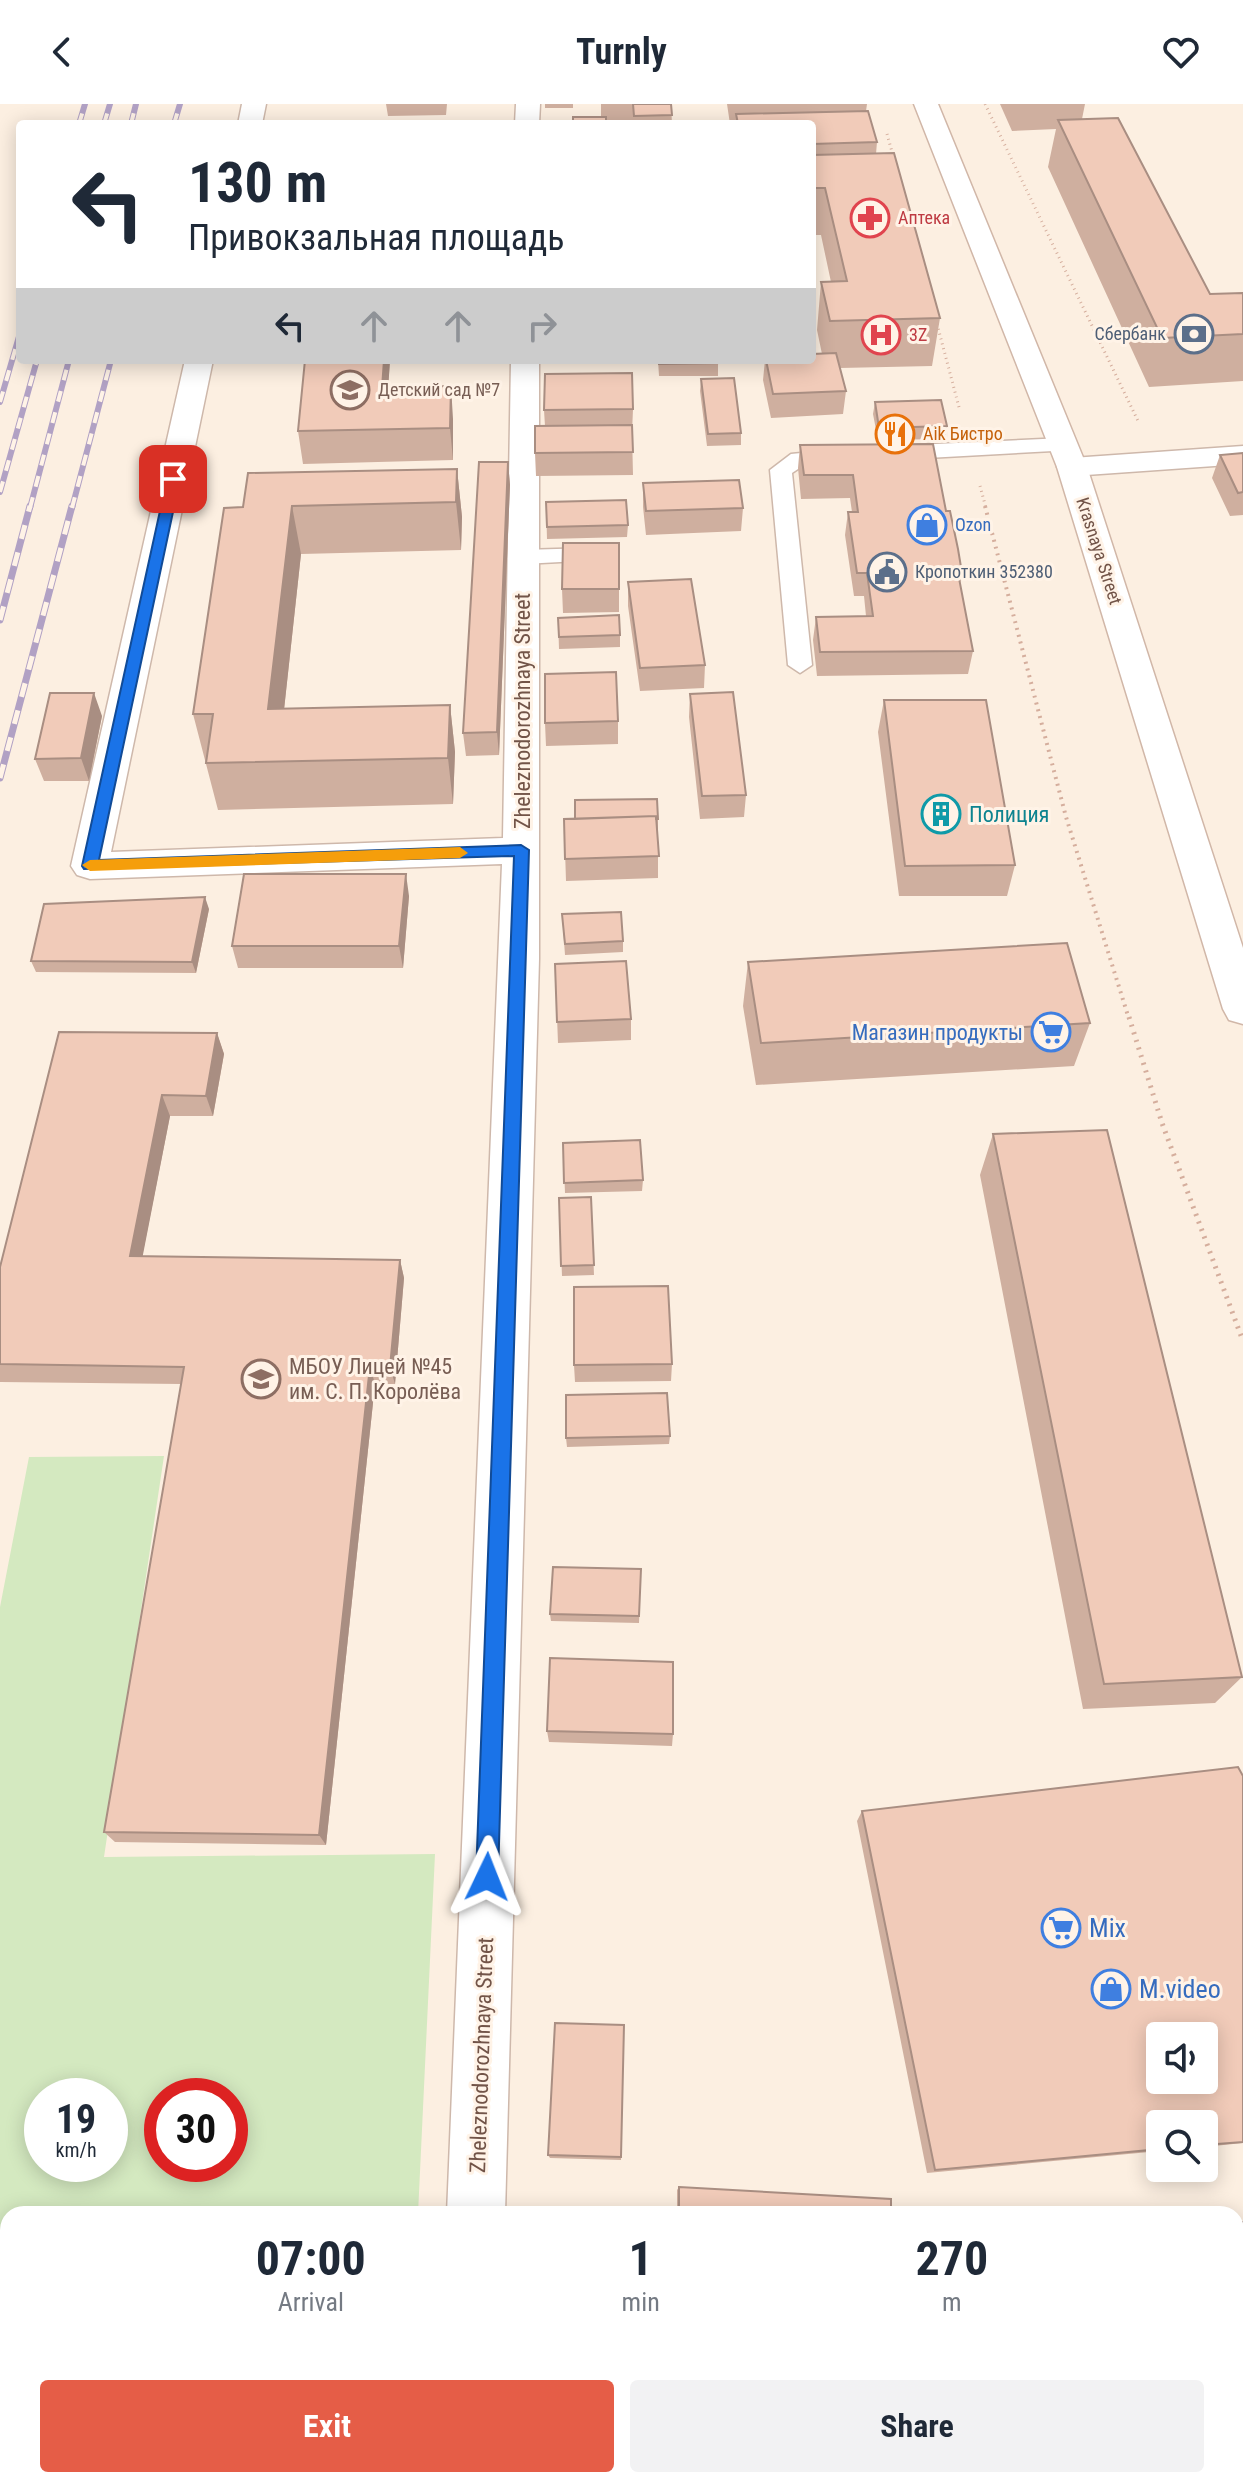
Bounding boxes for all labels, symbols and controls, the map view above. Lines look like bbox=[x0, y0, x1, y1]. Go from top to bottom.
icon: back bbox=[40, 30, 84, 74]
icon: heart bbox=[1159, 30, 1203, 74]
text: Turnly bbox=[576, 31, 667, 73]
text: 130 m bbox=[188, 150, 327, 216]
icon: left bbox=[56, 152, 160, 256]
pharmacy icon: Аптека bbox=[849, 197, 891, 239]
place label: Аптека bbox=[898, 207, 950, 228]
text: Привокзальная площадь bbox=[188, 217, 565, 259]
icon: left bbox=[268, 304, 312, 348]
icon: ahead bbox=[352, 304, 396, 348]
icon: ahead bbox=[436, 304, 480, 348]
icon: right bbox=[520, 304, 564, 348]
bank icon: Сбербанк bbox=[1173, 313, 1215, 355]
hospital icon: 3Z bbox=[860, 314, 902, 356]
place label: Сбербанк bbox=[1095, 323, 1166, 344]
place label: 3Z bbox=[909, 324, 927, 345]
school or university icon: Детский сад №7 bbox=[329, 369, 371, 411]
place label: Детский сад №7 bbox=[378, 379, 500, 400]
restaurant icon: Aik Бистро bbox=[874, 413, 916, 455]
place label: Aik Бистро bbox=[923, 423, 1003, 444]
pin bbox=[139, 445, 207, 513]
icon: arrive bbox=[151, 457, 195, 501]
street label: Krasnaya Street bbox=[1072, 495, 1127, 607]
shop icon: Ozon bbox=[906, 504, 948, 546]
place label: Ozon bbox=[955, 514, 991, 535]
public building icon: Кропоткин 352380 bbox=[866, 551, 908, 593]
place label: Кропоткин 352380 bbox=[915, 561, 1053, 582]
street label: Zheleznodorozhnaya Street bbox=[510, 593, 535, 829]
building icon: Полиция bbox=[920, 793, 962, 835]
place label: Полиция bbox=[969, 802, 1049, 827]
supermarket icon: Магазин продукты bbox=[1030, 1011, 1072, 1053]
place label: Магазин продукты bbox=[852, 1020, 1023, 1045]
place label: МБОУ Лицей №45 им. С. П. Королёва bbox=[289, 1354, 461, 1404]
school or university icon: МБОУ Лицей №45 им. С. П. Королёва bbox=[240, 1358, 282, 1400]
position arrow bbox=[445, 1835, 529, 1919]
supermarket icon: Mix bbox=[1040, 1907, 1082, 1949]
place label: Mix bbox=[1089, 1913, 1126, 1943]
street label: Zheleznodorozhnaya Street bbox=[465, 1937, 498, 2173]
shop icon: M.video bbox=[1090, 1968, 1132, 2010]
place label: M.video bbox=[1139, 1974, 1221, 2004]
map controls bbox=[1146, 2022, 1218, 2182]
button: sound bbox=[1146, 2022, 1218, 2094]
speed limit sign: 30 bbox=[144, 2078, 248, 2182]
text: 19 bbox=[56, 2096, 96, 2143]
button: search bbox=[1146, 2110, 1218, 2182]
text: km/h bbox=[55, 2138, 97, 2162]
text: 07:00 bbox=[256, 2230, 366, 2287]
text: 1 bbox=[629, 2230, 653, 2287]
text: 270 bbox=[915, 2230, 988, 2287]
text: Arrival bbox=[278, 2287, 344, 2317]
text: min bbox=[622, 2287, 660, 2317]
text: m bbox=[942, 2287, 962, 2317]
button: Exit bbox=[40, 2380, 614, 2472]
button: Share bbox=[630, 2380, 1204, 2472]

